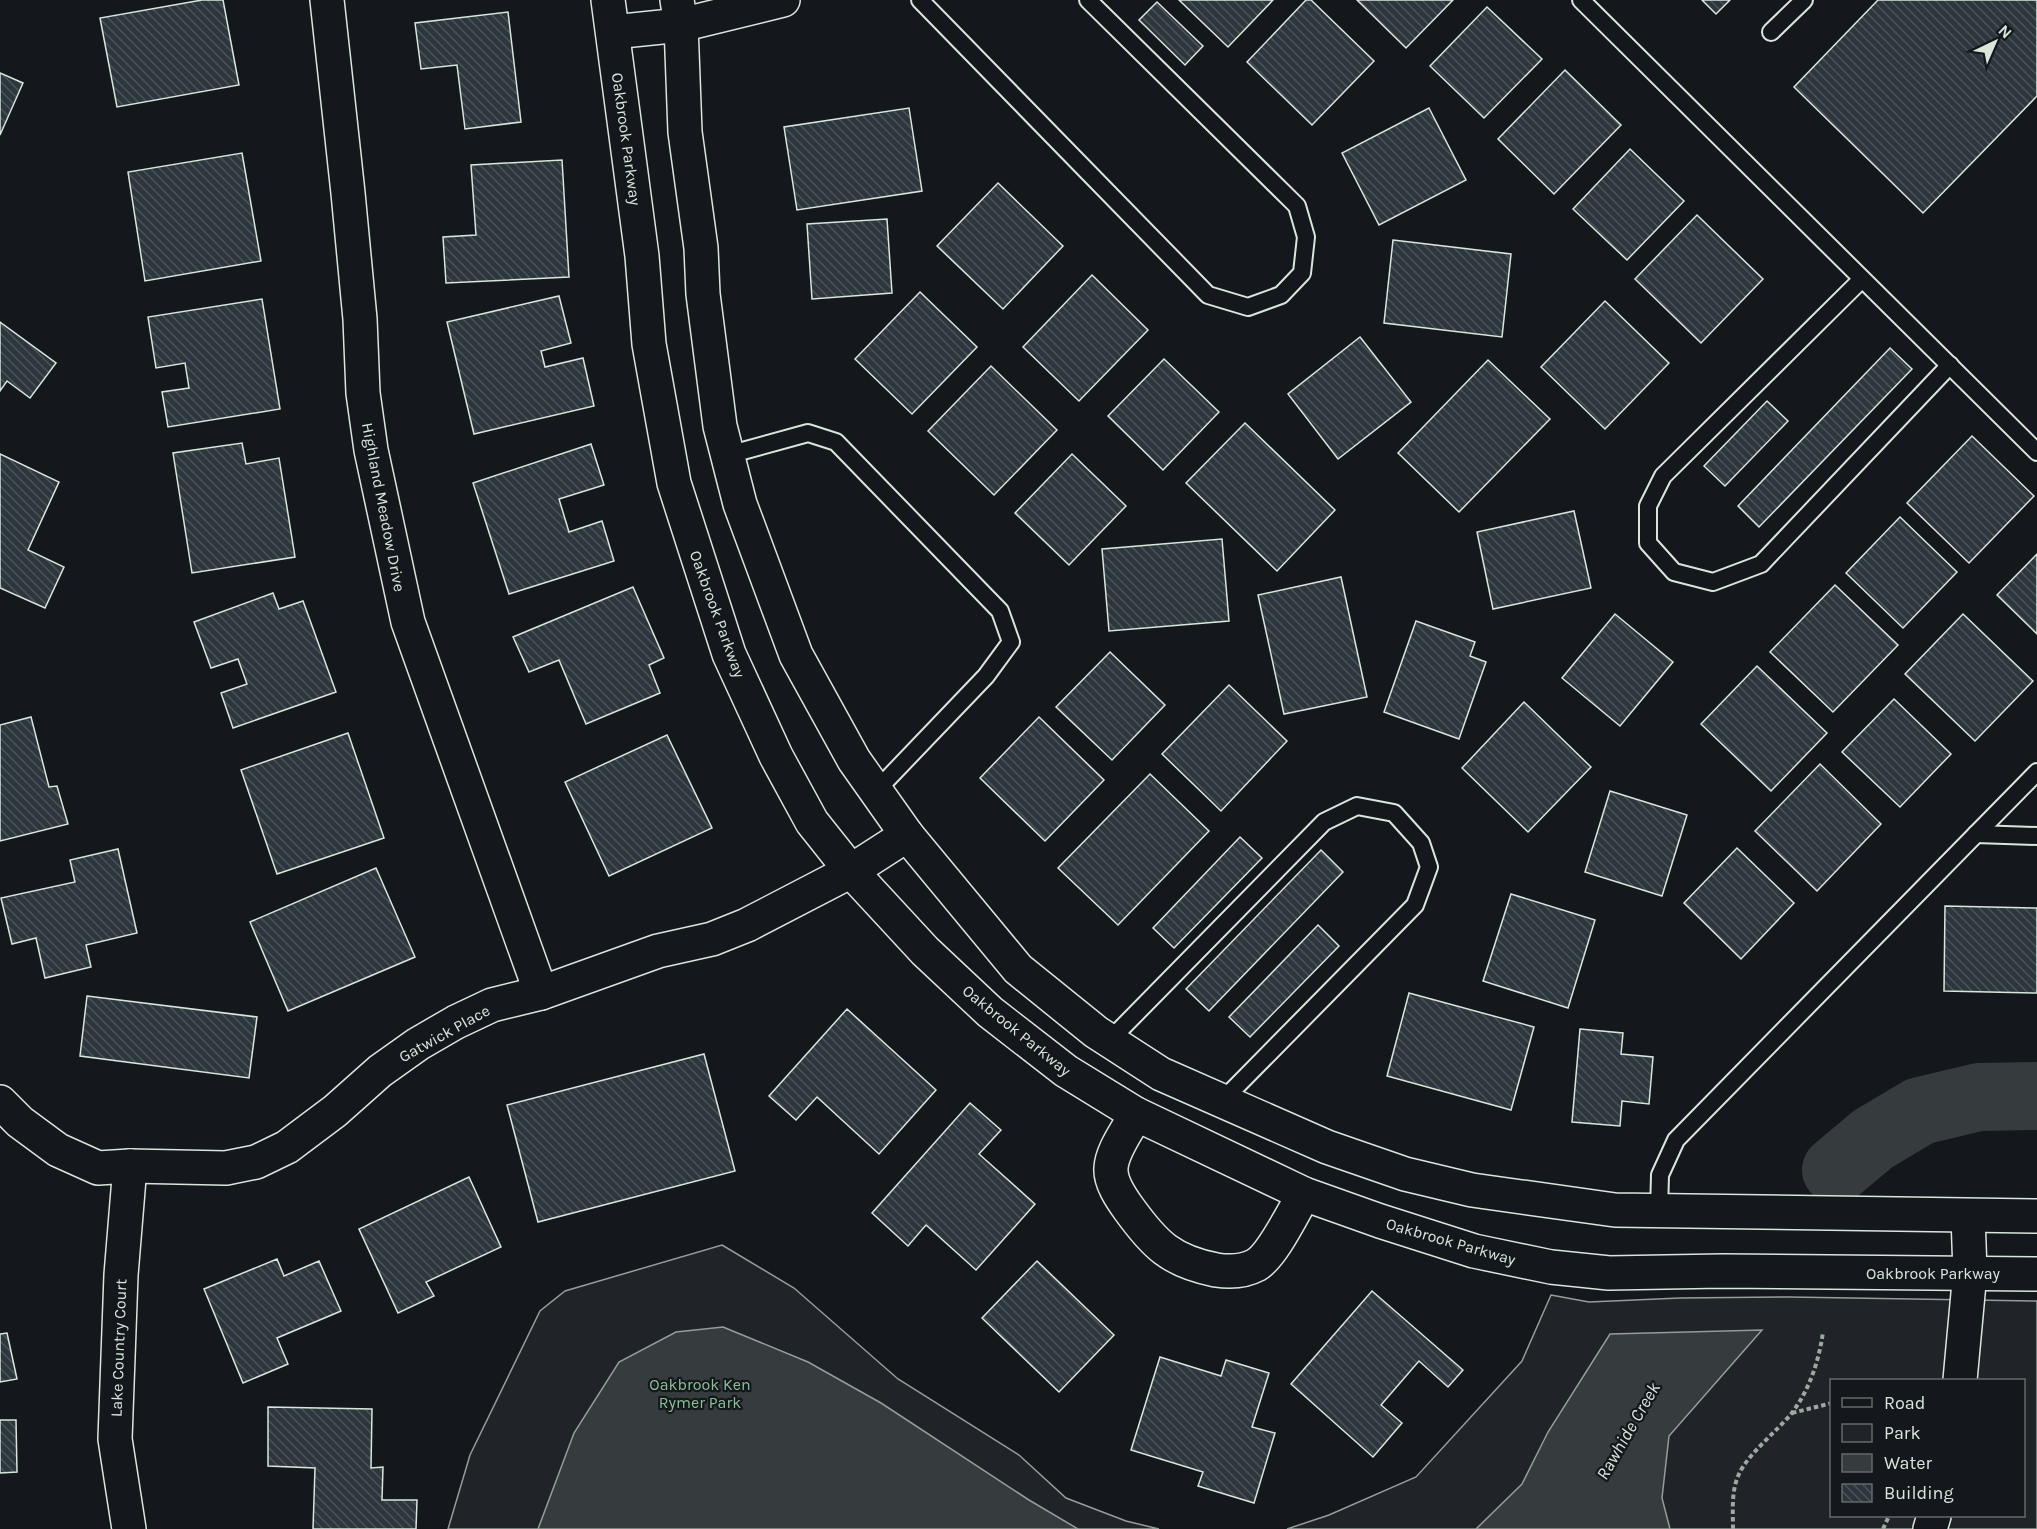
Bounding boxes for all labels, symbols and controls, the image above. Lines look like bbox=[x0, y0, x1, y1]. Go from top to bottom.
north arrow bbox=[1965, 12, 2025, 72]
text: N bbox=[1994, 21, 2016, 42]
street label: Oakbrook Parkway bbox=[608, 71, 645, 207]
street label: Highland Meadow Drive bbox=[358, 421, 409, 593]
street label: Oakbrook Parkway bbox=[686, 548, 750, 681]
street label: Oakbrook Parkway bbox=[959, 981, 1075, 1080]
street label: Gatwick Place bbox=[395, 1001, 493, 1066]
street label: Oakbrook Parkway bbox=[1384, 1214, 1518, 1269]
street label: Oakbrook Parkway bbox=[1866, 1264, 2001, 1283]
street label: Lake Country Court bbox=[107, 1279, 130, 1417]
park label: Oakbrook Ken Rymer Park bbox=[649, 1375, 751, 1412]
water label: Rawhide Creek bbox=[1591, 1378, 1665, 1484]
legend bbox=[1830, 1379, 2025, 1517]
text: Road bbox=[1884, 1392, 1925, 1414]
text: Park bbox=[1884, 1422, 1921, 1444]
text: Water bbox=[1884, 1452, 1932, 1474]
text: Building bbox=[1884, 1482, 1954, 1504]

